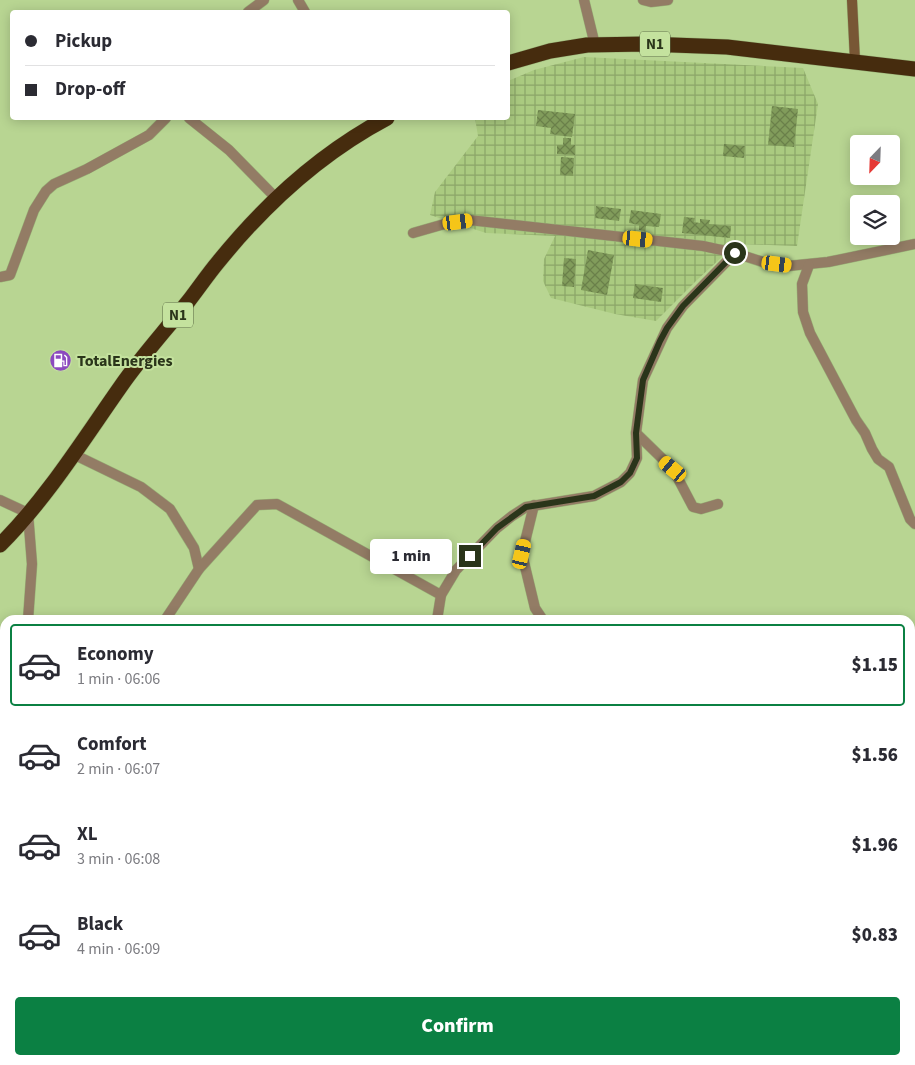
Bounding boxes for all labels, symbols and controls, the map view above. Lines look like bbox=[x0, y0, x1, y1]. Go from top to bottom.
text: Pickup bbox=[55, 28, 112, 55]
road number: N1 bbox=[640, 32, 670, 56]
text: Drop-off bbox=[55, 76, 125, 103]
north arrow bbox=[850, 135, 900, 185]
map controls bbox=[850, 135, 900, 245]
button: layers bbox=[850, 195, 900, 245]
car bbox=[442, 213, 473, 231]
car bbox=[622, 230, 653, 248]
route start bbox=[724, 242, 746, 264]
car bbox=[761, 255, 792, 273]
road number: N1 bbox=[163, 302, 193, 328]
fuel station icon: TotalEnergies bbox=[49, 348, 73, 372]
place label: TotalEnergies bbox=[77, 350, 173, 372]
car bbox=[656, 454, 689, 484]
callout: 1 min bbox=[370, 538, 452, 574]
car bbox=[511, 538, 532, 570]
text: 1 min bbox=[391, 545, 431, 567]
route end bbox=[459, 545, 481, 567]
text: Economy bbox=[77, 641, 154, 668]
icon: car bbox=[17, 643, 62, 688]
text: $1.15 bbox=[852, 652, 898, 679]
text: 1 min · 06:06 bbox=[77, 668, 160, 690]
text: Comfort bbox=[77, 731, 147, 758]
icon: car bbox=[17, 733, 62, 778]
text: $1.56 bbox=[852, 742, 898, 769]
text: 2 min · 06:07 bbox=[77, 758, 160, 780]
text: XL bbox=[77, 821, 98, 848]
icon: car bbox=[17, 823, 62, 868]
text: $1.96 bbox=[852, 832, 898, 859]
text: 3 min · 06:08 bbox=[77, 848, 160, 870]
text: Black bbox=[77, 911, 123, 938]
icon: car bbox=[17, 913, 62, 958]
text: $0.83 bbox=[852, 922, 898, 949]
text: 4 min · 06:09 bbox=[77, 938, 160, 960]
button: Confirm bbox=[15, 997, 900, 1055]

